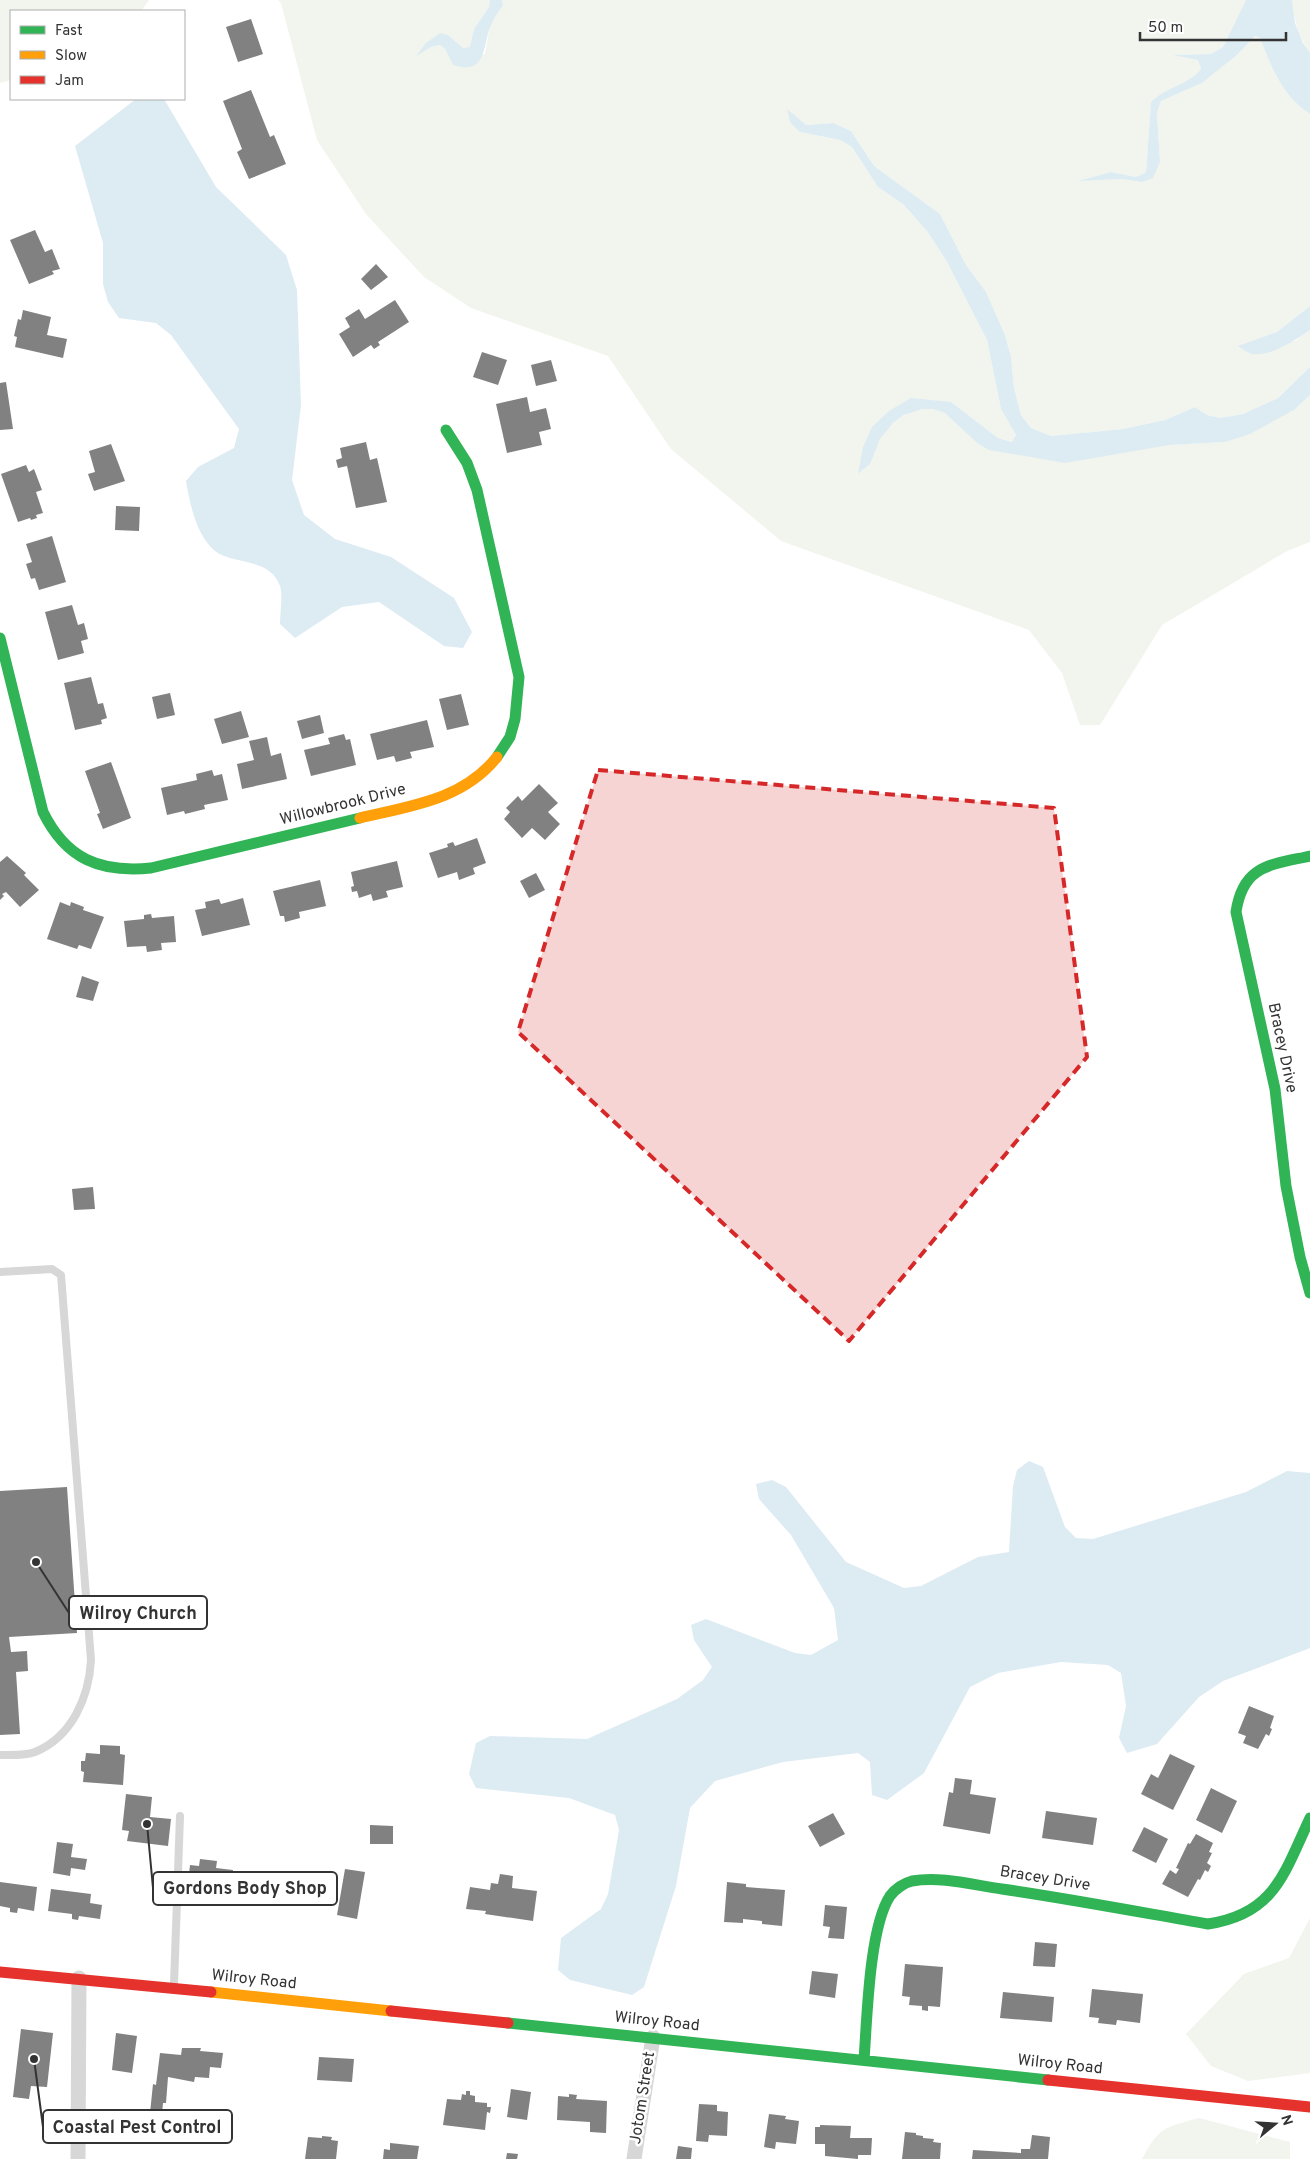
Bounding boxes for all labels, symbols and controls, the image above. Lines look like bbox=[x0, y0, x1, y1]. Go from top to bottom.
legend bbox=[10, 10, 185, 100]
scale bar bbox=[1140, 10, 1286, 42]
text: 50 m bbox=[1148, 19, 1183, 38]
text: Fast bbox=[55, 22, 83, 41]
text: Slow bbox=[55, 47, 87, 66]
text: Jam bbox=[55, 72, 84, 91]
street label: Willowbrook Drive bbox=[278, 780, 408, 830]
street label: Bracey Drive bbox=[1263, 1001, 1301, 1095]
callout: Wilroy Church bbox=[69, 1596, 207, 1629]
text: Wilroy Church bbox=[79, 1603, 197, 1626]
street label: Bracey Drive bbox=[998, 1862, 1092, 1896]
callout: Gordons Body Shop bbox=[153, 1872, 337, 1905]
text: Gordons Body Shop bbox=[163, 1878, 327, 1901]
street label: Wilroy Road bbox=[210, 1966, 298, 1994]
street label: Wilroy Road bbox=[613, 2008, 701, 2036]
street label: Jotom Street bbox=[626, 2050, 660, 2146]
street label: Wilroy Road bbox=[1016, 2051, 1104, 2079]
north arrow bbox=[1250, 2099, 1300, 2149]
callout: Coastal Pest Control bbox=[43, 2110, 232, 2143]
text: N bbox=[1276, 2113, 1296, 2128]
text: Coastal Pest Control bbox=[52, 2117, 222, 2140]

